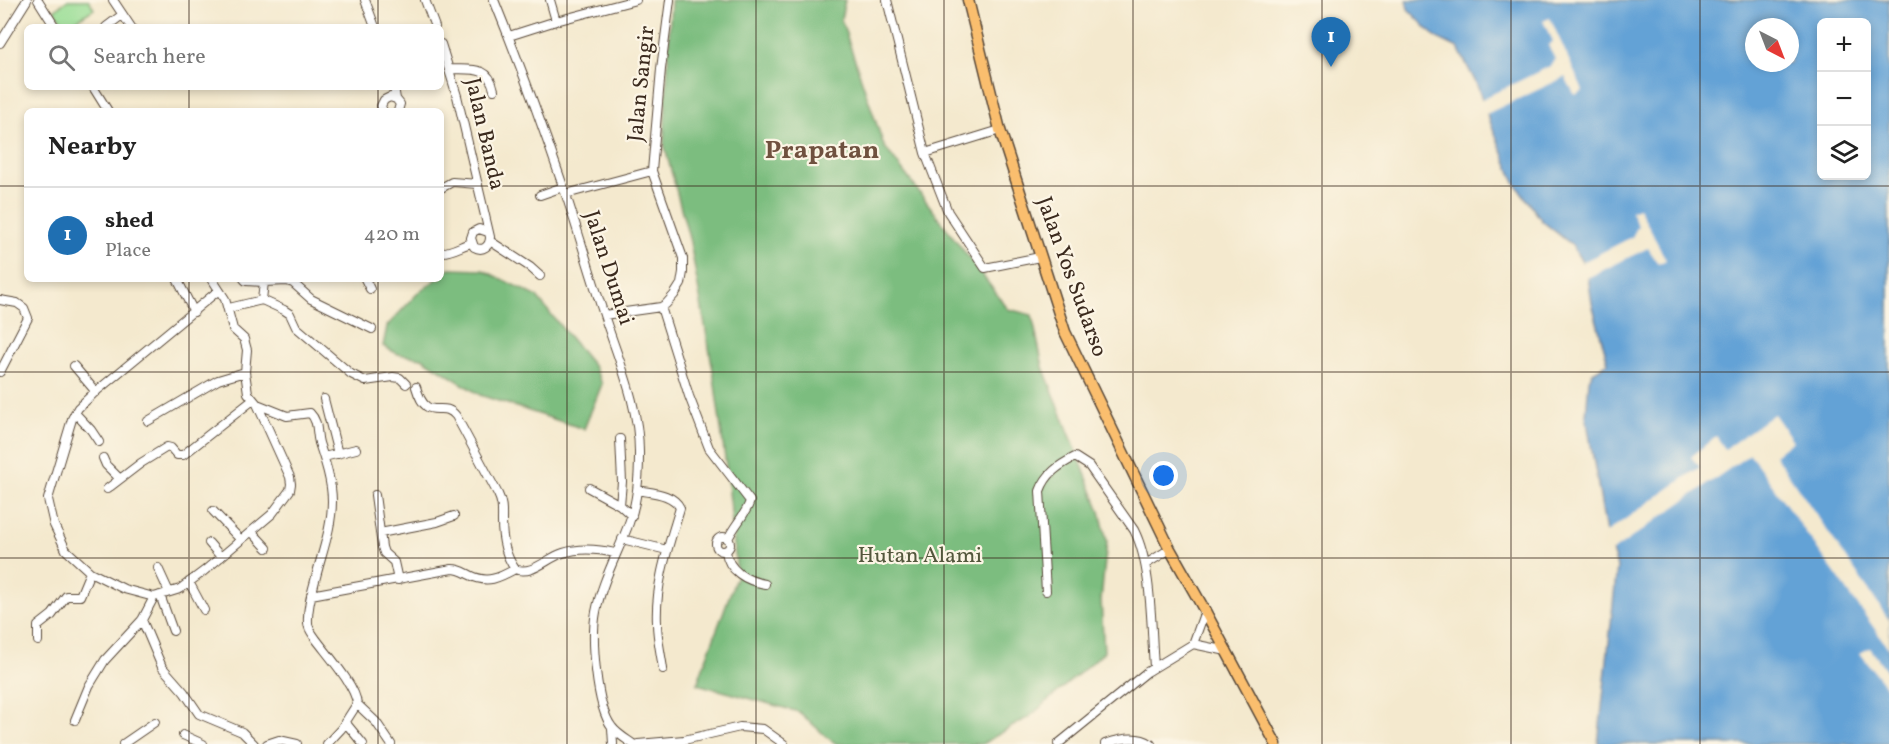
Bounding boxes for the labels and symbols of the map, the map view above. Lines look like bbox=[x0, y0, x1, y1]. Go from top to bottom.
pin: 1 bbox=[1312, 17, 1350, 67]
north arrow bbox=[1745, 18, 1799, 72]
street label: Jalan Sangir bbox=[620, 24, 664, 144]
street label: Jalan Banda bbox=[456, 75, 512, 193]
district label: Prapatan bbox=[765, 133, 879, 169]
street label: Jalan Yos Sudarso bbox=[1028, 193, 1114, 361]
street label: Jalan Dumai bbox=[575, 207, 641, 329]
your location bbox=[1149, 461, 1178, 490]
park label: Hutan Alami bbox=[858, 541, 982, 572]

